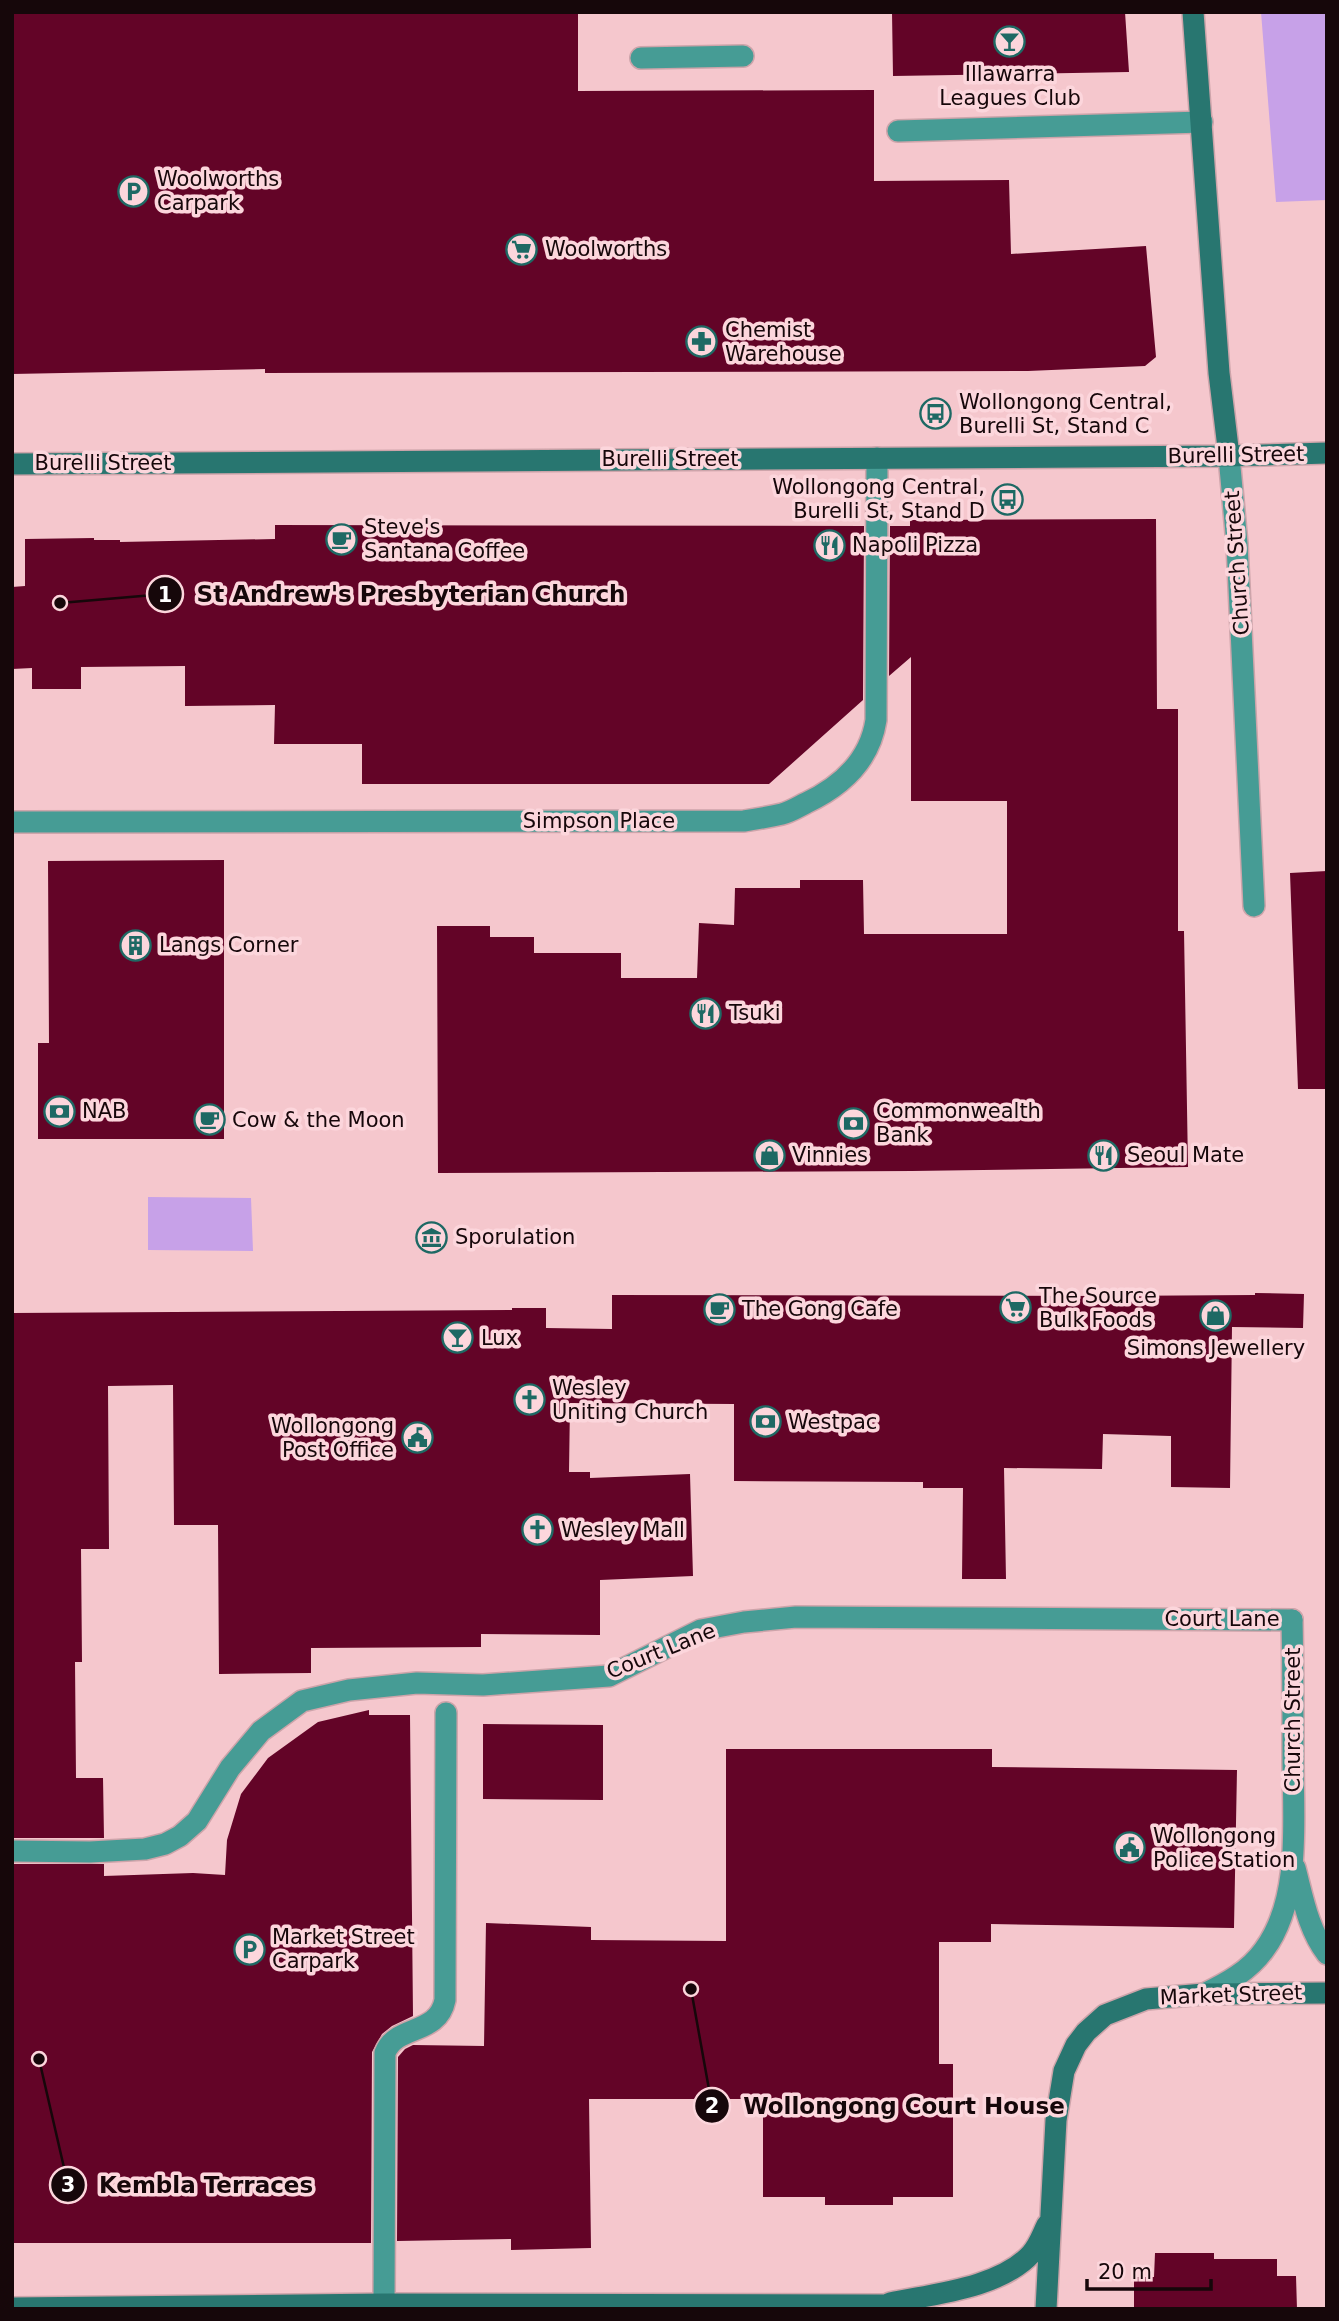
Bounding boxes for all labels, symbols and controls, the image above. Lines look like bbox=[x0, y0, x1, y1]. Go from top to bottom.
bar icon: Illawarra Leagues Club bbox=[993, 25, 1027, 59]
place label: Illawarra Leagues Club bbox=[939, 62, 1081, 110]
place label: Woolworths Carpark bbox=[157, 167, 279, 215]
parking icon: Woolworths Carpark bbox=[117, 174, 151, 208]
supermarket icon: Woolworths bbox=[505, 232, 539, 266]
place label: Woolworths bbox=[545, 237, 667, 261]
place label: Chemist Warehouse bbox=[725, 318, 842, 366]
pharmacy icon: Chemist Warehouse bbox=[685, 325, 719, 359]
place label: Wollongong Central, Burelli St, Stand C bbox=[959, 390, 1172, 438]
bus stop icon: Wollongong Central, Burelli St, Stand C bbox=[919, 397, 953, 431]
street label: Burelli Street bbox=[1167, 442, 1305, 468]
street label: Burelli Street bbox=[602, 447, 738, 471]
street label: Burelli Street bbox=[35, 451, 171, 475]
place label: Wollongong Central, Burelli St, Stand D bbox=[772, 475, 985, 523]
bus stop icon: Wollongong Central, Burelli St, Stand D bbox=[991, 482, 1025, 516]
street label: Church Street bbox=[1220, 490, 1254, 636]
place label: Steve's Santana Coffee bbox=[364, 515, 525, 563]
cafe icon: Steve's Santana Coffee bbox=[324, 522, 358, 556]
restaurant icon: Napoli Pizza bbox=[812, 528, 846, 562]
place label: Napoli Pizza bbox=[852, 533, 978, 557]
callout: St Andrew's Presbyterian Church bbox=[147, 572, 639, 616]
text: St Andrew's Presbyterian Church bbox=[197, 581, 625, 607]
text: 1 bbox=[158, 583, 172, 607]
street label: Simpson Place bbox=[523, 809, 675, 833]
building icon: Langs Corner bbox=[119, 928, 153, 962]
place label: Langs Corner bbox=[159, 933, 299, 957]
restaurant icon: Tsuki bbox=[689, 996, 723, 1030]
place label: Tsuki bbox=[728, 1001, 781, 1025]
bank icon: NAB bbox=[42, 1094, 76, 1128]
place label: NAB bbox=[82, 1099, 126, 1123]
place label: Commonwealth Bank bbox=[876, 1099, 1041, 1147]
cafe icon: Cow & the Moon bbox=[192, 1103, 226, 1137]
bank icon: Commonwealth Bank bbox=[836, 1106, 870, 1140]
place label: Cow & the Moon bbox=[232, 1108, 405, 1132]
shop icon: Vinnies bbox=[752, 1138, 786, 1172]
restaurant icon: Seoul Mate bbox=[1087, 1138, 1121, 1172]
place label: Vinnies bbox=[792, 1143, 868, 1167]
place label: Seoul Mate bbox=[1127, 1143, 1244, 1167]
museum icon: Sporulation bbox=[415, 1220, 449, 1254]
place label: Sporulation bbox=[455, 1225, 575, 1249]
place label: The Source Bulk Foods bbox=[1038, 1284, 1157, 1332]
supermarket icon: The Source Bulk Foods bbox=[999, 1291, 1033, 1325]
cafe icon: The Gong Cafe bbox=[702, 1292, 736, 1326]
place label: The Gong Cafe bbox=[741, 1297, 898, 1321]
shop icon: Simons Jewellery bbox=[1199, 1299, 1233, 1333]
bar icon: Lux bbox=[441, 1321, 475, 1355]
place label: Lux bbox=[481, 1326, 518, 1350]
place label: Simons Jewellery bbox=[1127, 1336, 1305, 1360]
place label: Wesley Uniting Church bbox=[552, 1376, 708, 1424]
church icon: Wesley Uniting Church bbox=[512, 1383, 546, 1417]
bank icon: Westpac bbox=[748, 1405, 782, 1439]
place label: Westpac bbox=[788, 1410, 877, 1434]
place label: Wollongong Post Office bbox=[271, 1414, 394, 1462]
public building icon: Wollongong Post Office bbox=[400, 1421, 434, 1455]
church icon: Wesley Mall bbox=[521, 1513, 555, 1547]
place label: Wesley Mall bbox=[561, 1518, 685, 1542]
street label: Court Lane bbox=[1164, 1607, 1280, 1631]
street label: Court Lane bbox=[603, 1618, 719, 1684]
street label: Church Street bbox=[1281, 1648, 1305, 1792]
place label: Wollongong Police Station bbox=[1153, 1824, 1295, 1872]
public building icon: Wollongong Police Station bbox=[1113, 1831, 1147, 1865]
place label: Market Street Carpark bbox=[272, 1925, 415, 1973]
parking icon: Market Street Carpark bbox=[232, 1932, 266, 1966]
street label: Market Street bbox=[1159, 1981, 1303, 2009]
callout: Wollongong Court House bbox=[694, 2084, 1079, 2128]
text: Wollongong Court House bbox=[743, 2093, 1065, 2119]
text: 2 bbox=[705, 2094, 719, 2118]
callout: Kembla Terraces bbox=[50, 2163, 327, 2207]
text: Kembla Terraces bbox=[99, 2172, 313, 2198]
text: 3 bbox=[61, 2173, 75, 2197]
scale bar bbox=[1087, 2248, 1211, 2292]
text: 20 m bbox=[1098, 2260, 1152, 2284]

